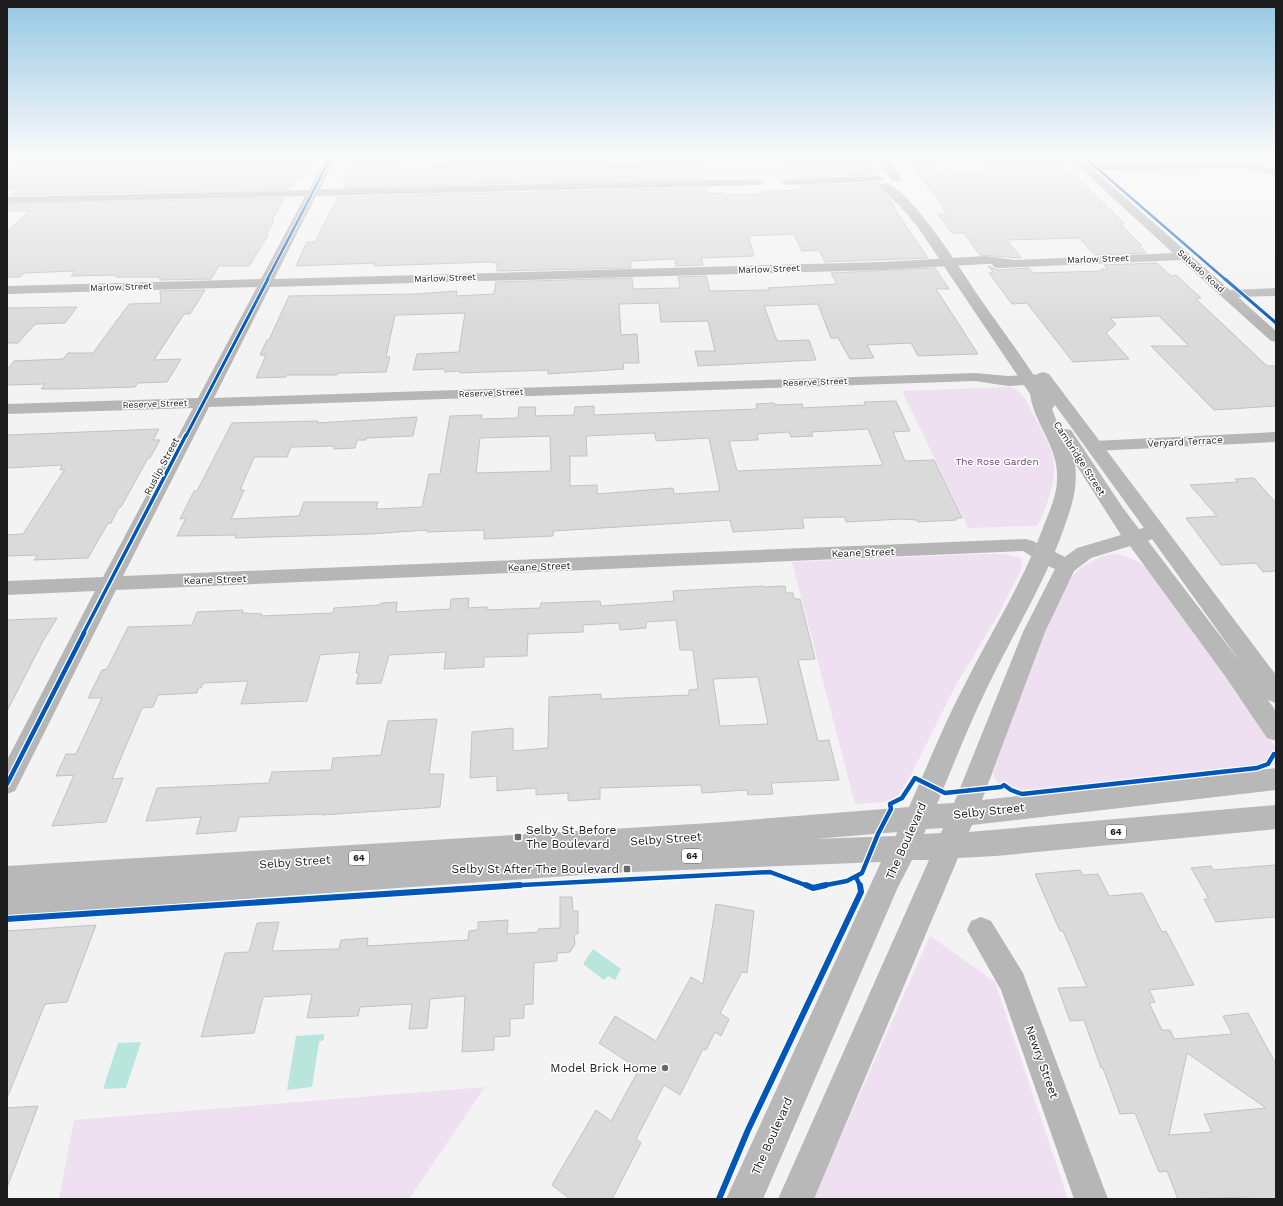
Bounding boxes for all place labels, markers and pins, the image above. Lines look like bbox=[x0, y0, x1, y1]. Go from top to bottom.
place label: Selby St Before The Boulevard bbox=[526, 823, 617, 851]
marker: Selby St Before The Boulevard bbox=[513, 832, 523, 842]
place label: Selby St After The Boulevard bbox=[452, 862, 619, 876]
marker: Selby St After The Boulevard bbox=[622, 864, 632, 874]
place label: Model Brick Home bbox=[550, 1061, 657, 1075]
marker: Model Brick Home bbox=[660, 1063, 670, 1073]

